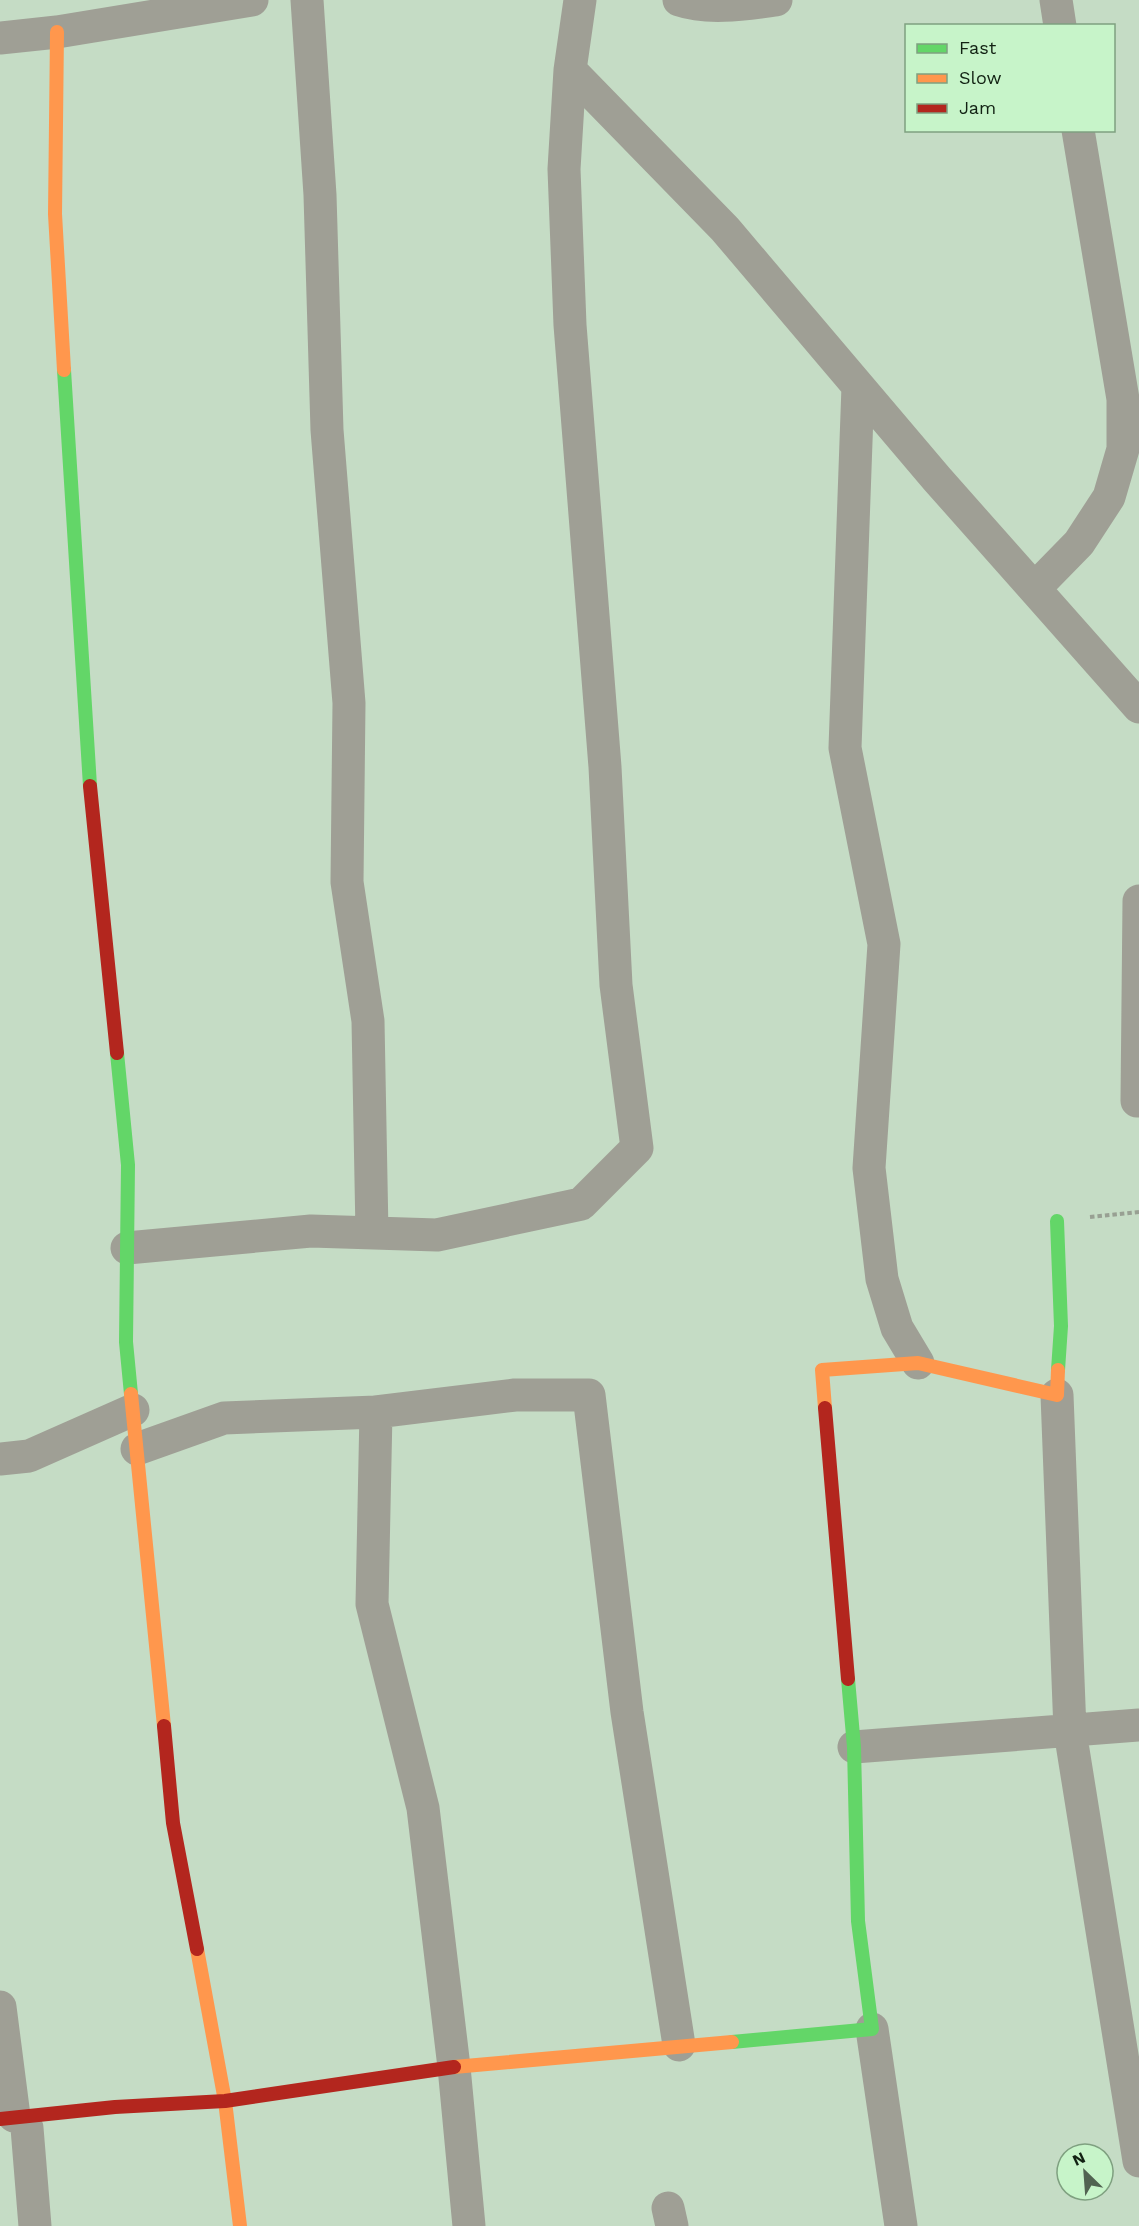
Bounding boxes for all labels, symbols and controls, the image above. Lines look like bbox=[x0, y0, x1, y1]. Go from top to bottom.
legend bbox=[905, 24, 1115, 132]
text: Fast bbox=[959, 37, 997, 58]
text: Slow bbox=[959, 67, 1002, 88]
text: Jam bbox=[959, 97, 996, 118]
north arrow bbox=[1055, 2142, 1115, 2202]
text: N bbox=[1069, 2148, 1088, 2170]

